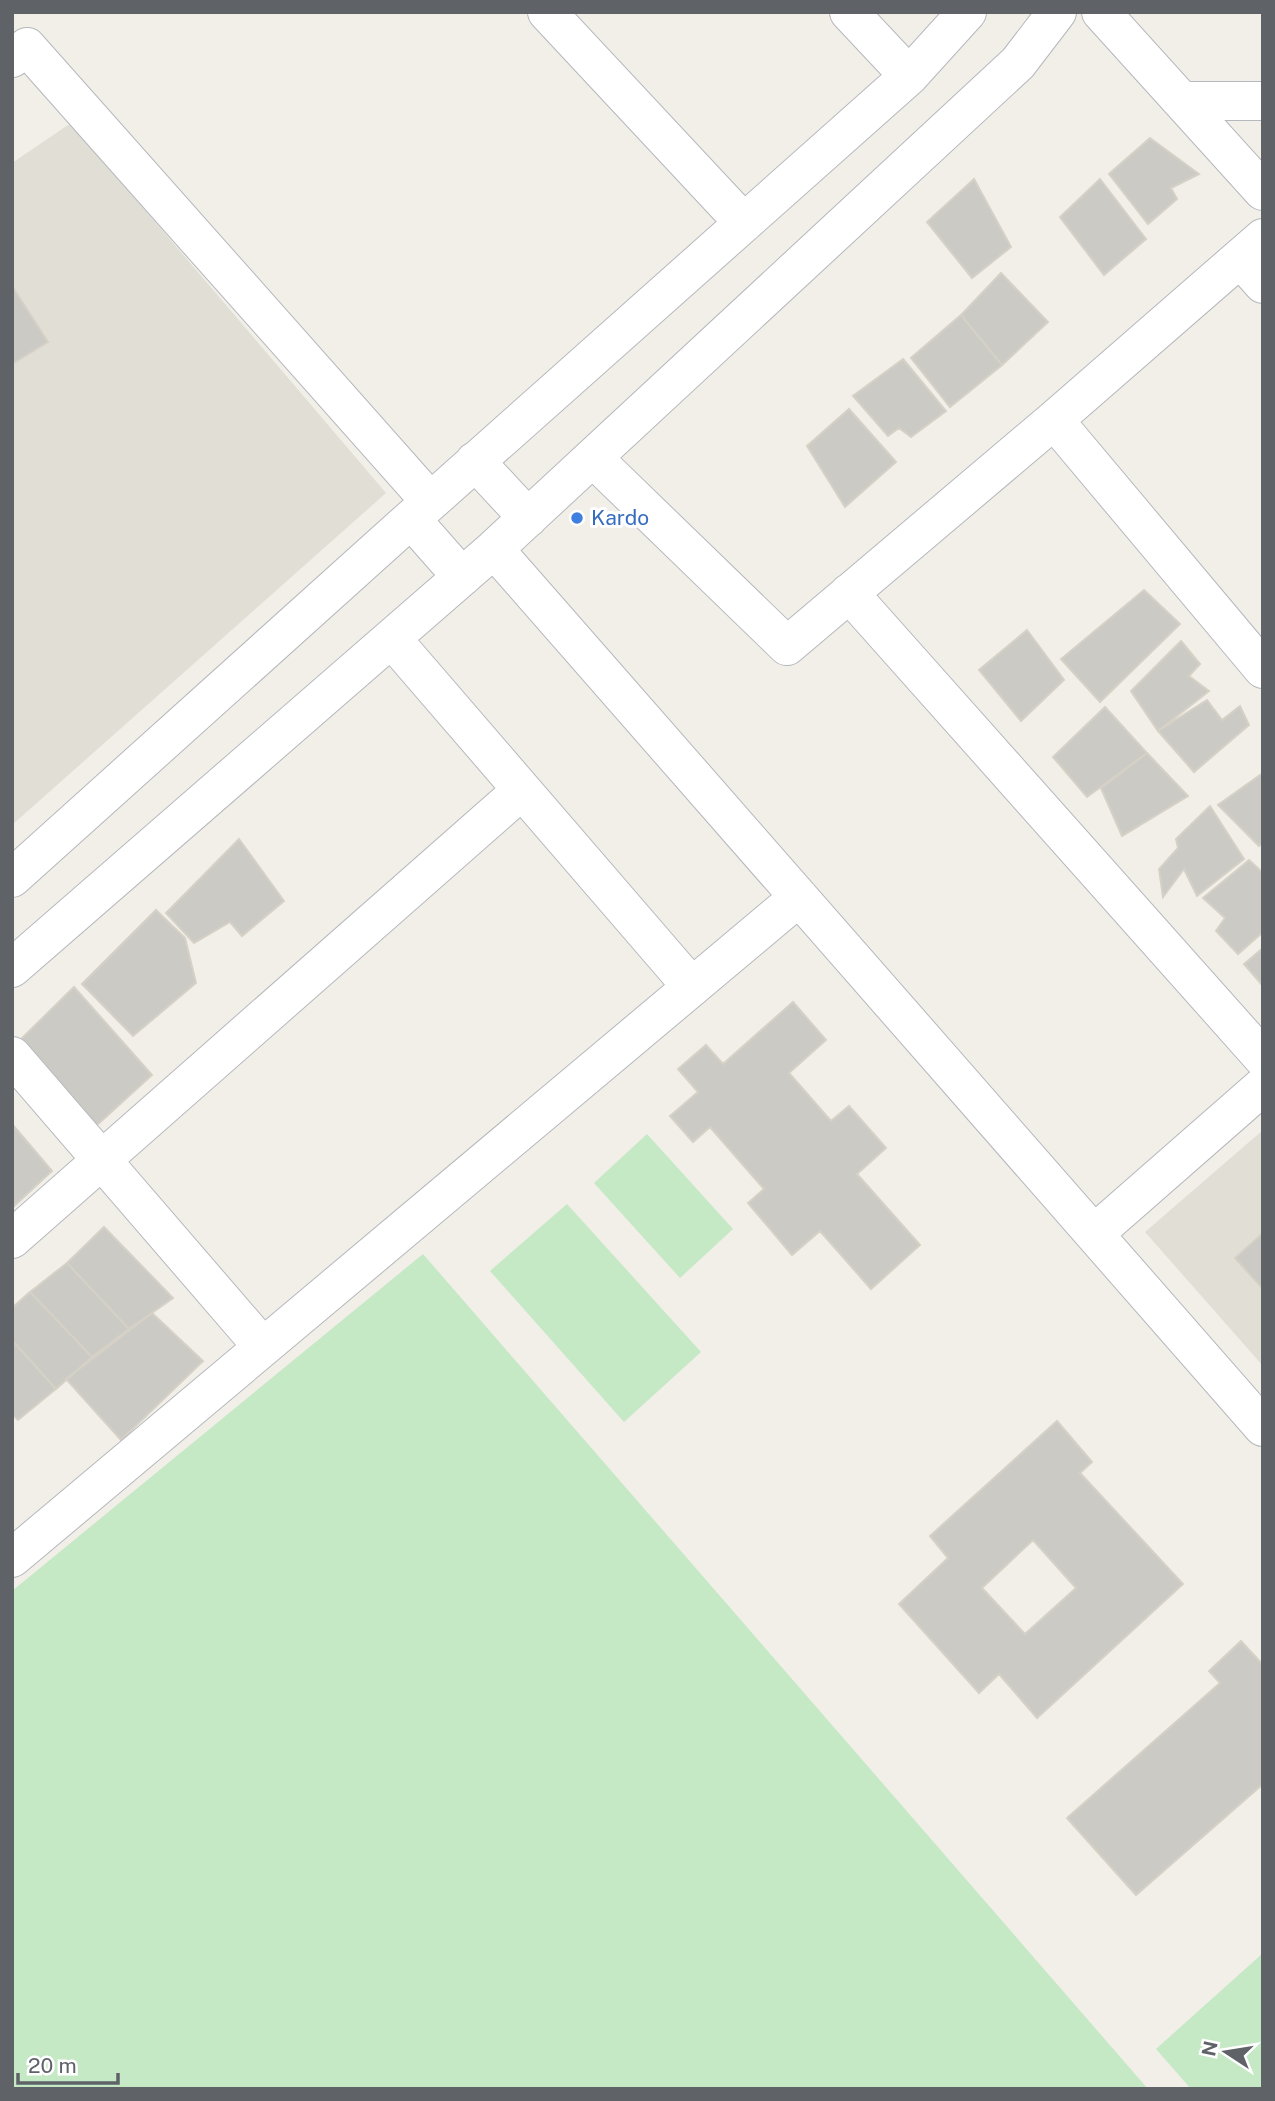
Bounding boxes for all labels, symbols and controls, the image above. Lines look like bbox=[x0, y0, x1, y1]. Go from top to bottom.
place label: Kardo bbox=[591, 505, 649, 530]
marker: Kardo bbox=[569, 510, 585, 526]
north arrow bbox=[1191, 2017, 1261, 2087]
text: N bbox=[1197, 2039, 1222, 2058]
scale bar bbox=[18, 2042, 117, 2086]
text: 20 m bbox=[28, 2053, 77, 2078]

